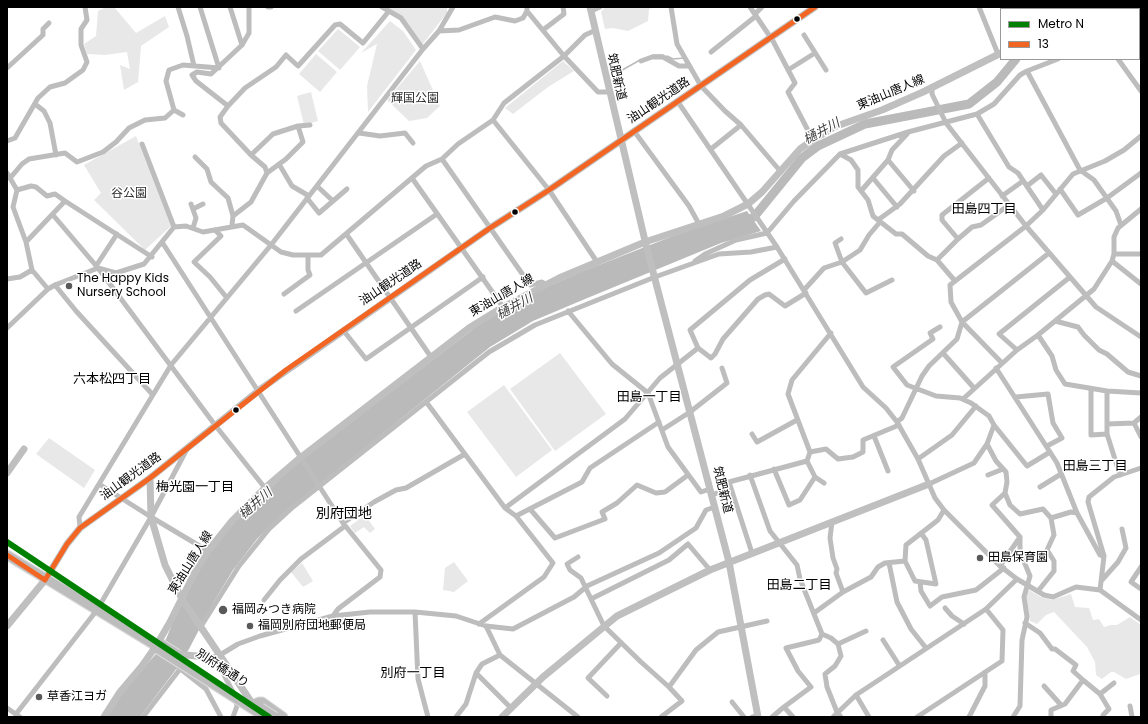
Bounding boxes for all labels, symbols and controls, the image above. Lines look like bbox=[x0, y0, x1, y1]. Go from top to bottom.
legend bbox=[1000, 8, 1140, 60]
unlabelled marker bbox=[792, 14, 802, 24]
text: Metro N bbox=[1038, 15, 1084, 32]
text: 13 bbox=[1038, 35, 1049, 52]
street label: 筑肥新道 bbox=[604, 52, 628, 102]
street label: 東油山唐人線 bbox=[855, 72, 927, 114]
street label: 油山観光道路 bbox=[625, 75, 693, 127]
park label: 輝国公園 bbox=[391, 92, 439, 106]
water label: 樋井川 bbox=[801, 116, 843, 148]
park label: 谷公園 bbox=[111, 187, 147, 201]
district label: 田島四丁目 bbox=[952, 202, 1016, 218]
unlabelled marker bbox=[510, 207, 520, 217]
street label: 油山観光道路 bbox=[357, 257, 425, 309]
place label: The Happy Kids Nursery School bbox=[77, 272, 169, 300]
street label: 東油山唐人線 bbox=[467, 272, 537, 320]
marker: The Happy Kids Nursery School bbox=[64, 281, 74, 291]
water label: 樋井川 bbox=[494, 291, 536, 323]
district label: 六本松四丁目 bbox=[73, 372, 151, 388]
district label: 田島一丁目 bbox=[617, 390, 681, 406]
unlabelled marker bbox=[231, 405, 241, 415]
street label: 油山観光道路 bbox=[98, 450, 164, 504]
district label: 田島三丁目 bbox=[1063, 459, 1127, 475]
street label: 筑肥新道 bbox=[709, 465, 735, 515]
district label: 梅光園一丁目 bbox=[156, 480, 234, 496]
water label: 樋井川 bbox=[236, 485, 276, 523]
district label: 別府団地 bbox=[316, 506, 372, 522]
street label: 東油山唐人線 bbox=[166, 529, 216, 597]
place label: 田島保育園 bbox=[988, 551, 1048, 565]
marker: 田島保育園 bbox=[975, 553, 985, 563]
district label: 田島二丁目 bbox=[767, 578, 831, 594]
place label: 福岡みつき病院 bbox=[232, 603, 316, 617]
marker: 福岡みつき病院 bbox=[217, 604, 229, 616]
place label: 福岡別府団地郵便局 bbox=[258, 619, 366, 633]
marker: 福岡別府団地郵便局 bbox=[245, 621, 255, 631]
street label: 別府橋通り bbox=[193, 647, 251, 691]
district label: 別府一丁目 bbox=[381, 666, 445, 682]
place label: 草香江ヨガ bbox=[47, 690, 107, 704]
marker: 草香江ヨガ bbox=[34, 692, 44, 702]

